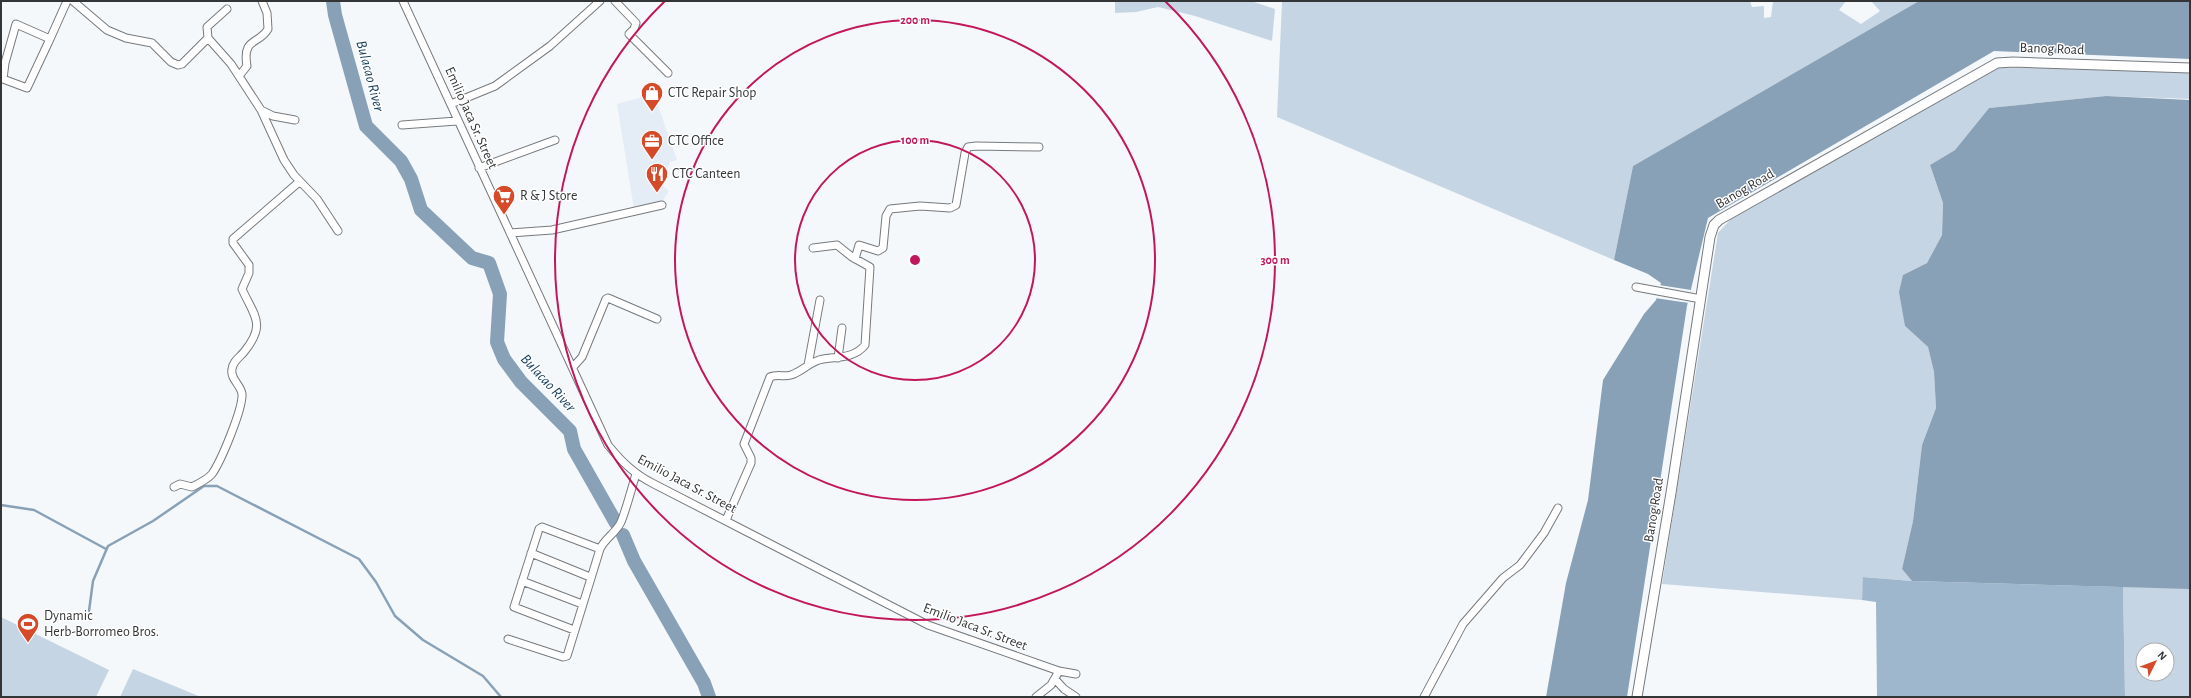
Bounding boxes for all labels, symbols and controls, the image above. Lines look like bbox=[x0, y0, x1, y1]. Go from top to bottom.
text: 200 m bbox=[900, 14, 930, 26]
water label: Bulacao River bbox=[353, 39, 387, 114]
street label: Banog Road bbox=[2019, 41, 2085, 57]
street label: Emilio Jaca Sr. Street bbox=[442, 65, 500, 172]
shop icon: CTC Repair Shop bbox=[639, 80, 665, 113]
place label: CTC Repair Shop bbox=[668, 86, 756, 100]
office icon: CTC Office bbox=[639, 128, 665, 161]
place label: CTC Office bbox=[668, 134, 724, 148]
text: 100 m bbox=[901, 134, 929, 146]
restaurant icon: CTC Canteen bbox=[644, 161, 670, 194]
place label: CTC Canteen bbox=[672, 167, 740, 181]
street label: Banog Road bbox=[1713, 167, 1777, 211]
supermarket icon: R & J Store bbox=[491, 183, 517, 216]
place label: R & J Store bbox=[520, 189, 577, 203]
centre of rings bbox=[908, 253, 922, 267]
text: 300 m bbox=[1260, 254, 1290, 266]
water label: Bulacao River bbox=[518, 351, 579, 415]
street label: Emilio Jaca Sr. Street bbox=[635, 452, 739, 516]
street label: Banog Road bbox=[1642, 477, 1666, 543]
street label: Emilio Jaca Sr. Street bbox=[921, 601, 1029, 653]
place label: Dynamic Herb-Borromeo Bros. bbox=[44, 609, 159, 639]
sports icon: Dynamic Herb-Borromeo Bros. bbox=[15, 611, 41, 644]
north arrow bbox=[2135, 642, 2175, 682]
text: N bbox=[2155, 649, 2169, 662]

